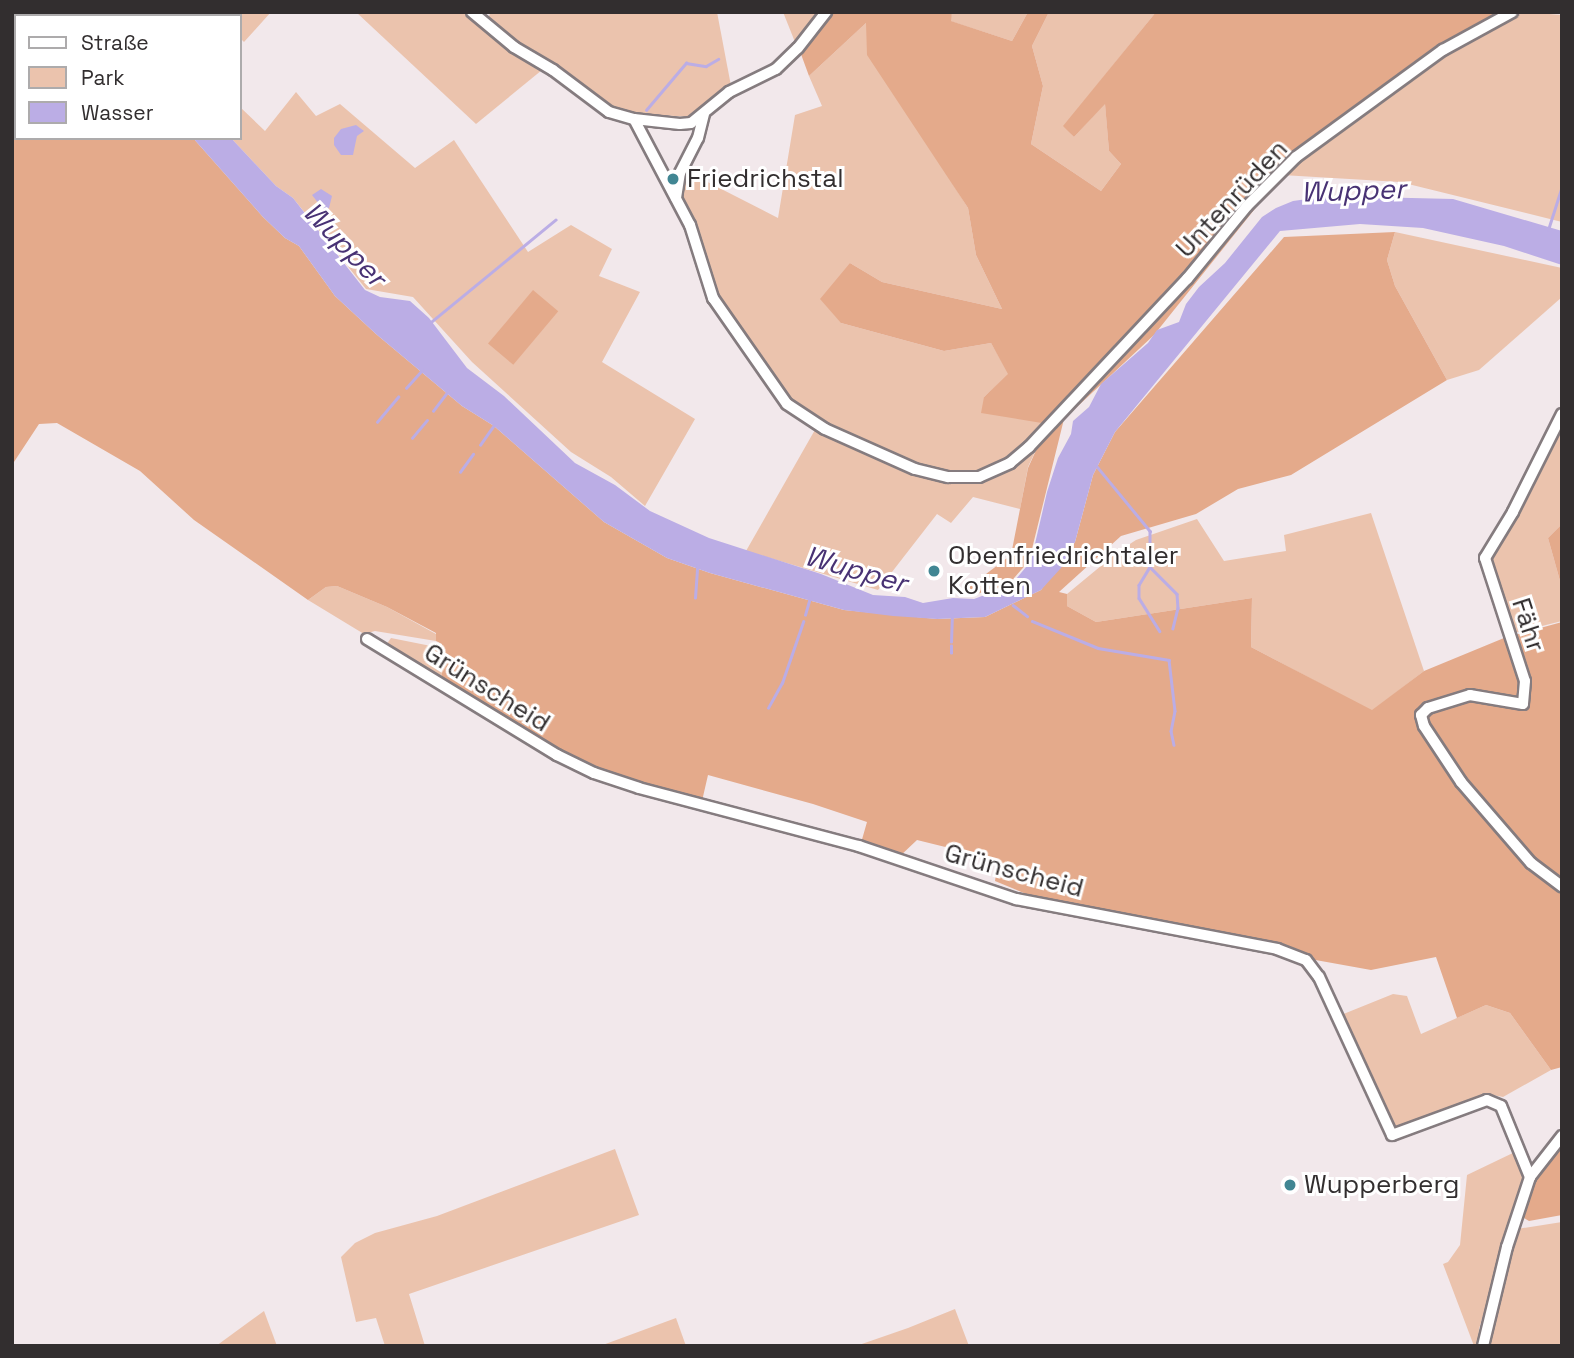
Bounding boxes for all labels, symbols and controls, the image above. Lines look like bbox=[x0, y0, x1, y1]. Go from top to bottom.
legend bbox=[14, 14, 242, 140]
text: Straße bbox=[81, 29, 149, 56]
text: Park bbox=[81, 64, 125, 91]
text: Wasser bbox=[81, 99, 154, 126]
street label: Untenrüden bbox=[1170, 134, 1294, 264]
place label: Friedrichstal bbox=[687, 163, 844, 195]
marker: Friedrichstal bbox=[665, 171, 681, 187]
water label: Wupper bbox=[1300, 171, 1406, 209]
water label: Wupper bbox=[297, 195, 393, 293]
water label: Wupper bbox=[801, 538, 911, 600]
place label: Obenfriedrichtaler Kotten bbox=[948, 540, 1179, 602]
marker: Obenfriedrichtaler Kotten bbox=[926, 563, 942, 579]
street label: Fähr bbox=[1505, 594, 1551, 656]
street label: Grünscheid bbox=[418, 637, 556, 739]
street label: Grünscheid bbox=[941, 837, 1087, 905]
place label: Wupperberg bbox=[1304, 1169, 1459, 1201]
marker: Wupperberg bbox=[1282, 1177, 1298, 1193]

